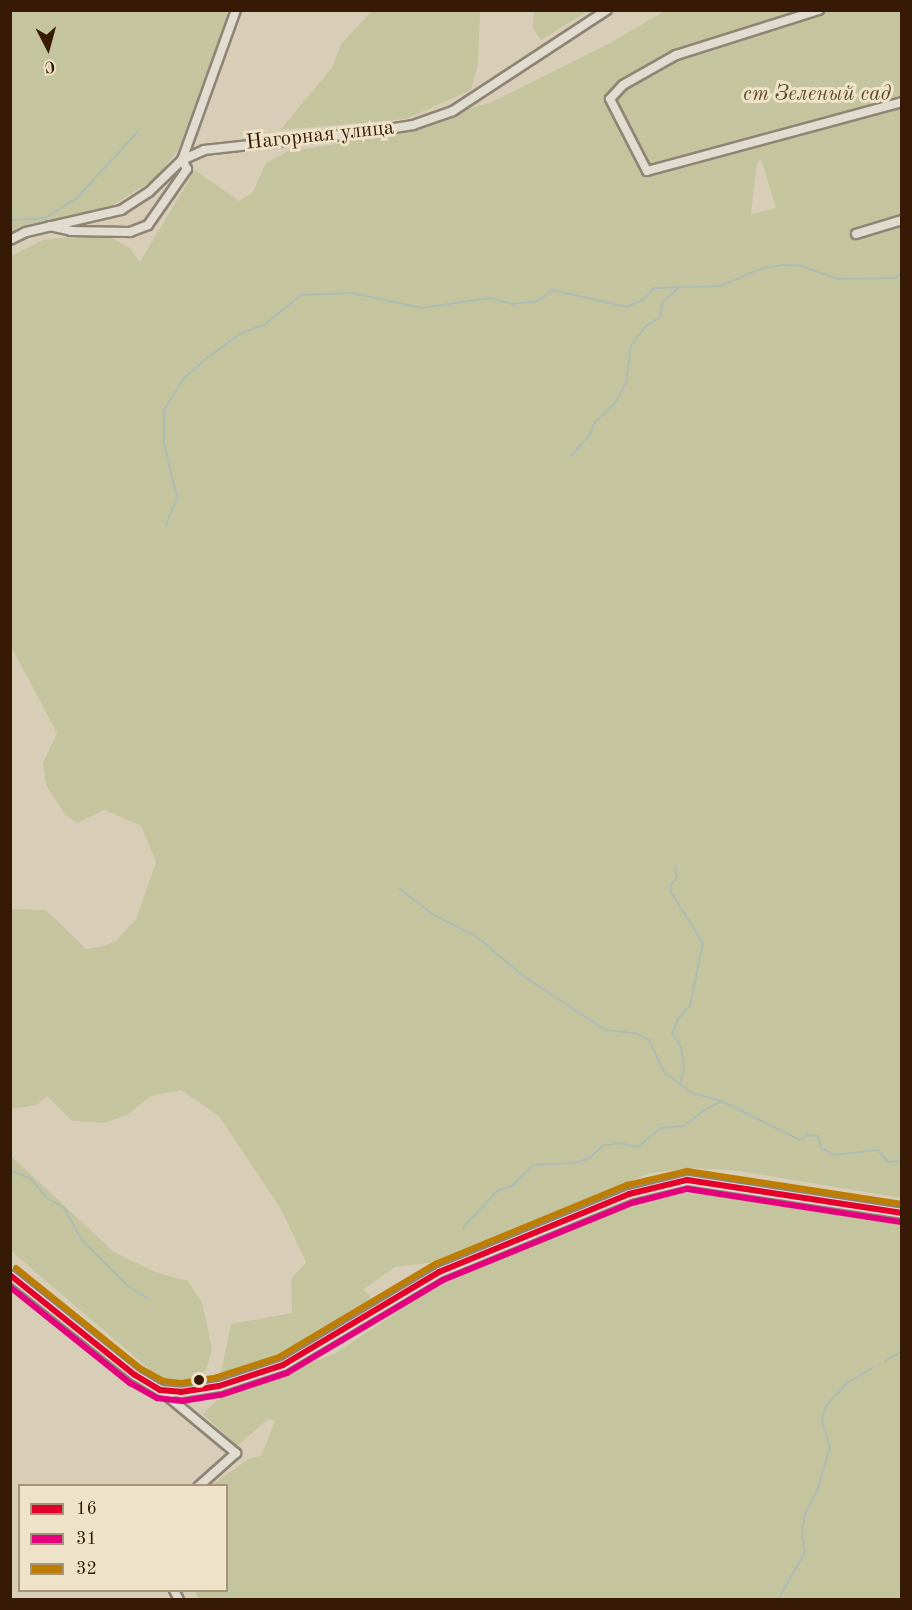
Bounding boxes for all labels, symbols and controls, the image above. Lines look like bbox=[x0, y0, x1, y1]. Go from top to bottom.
north arrow bbox=[18, 18, 78, 78]
text: С bbox=[44, 57, 56, 74]
park label: ст Зеленый сад bbox=[743, 82, 891, 108]
street label: Нагорная улица bbox=[245, 116, 395, 156]
unlabelled marker bbox=[193, 1374, 205, 1386]
legend bbox=[18, 1484, 228, 1592]
text: 16 bbox=[76, 1500, 97, 1518]
text: 31 bbox=[76, 1530, 97, 1548]
text: 32 bbox=[76, 1560, 97, 1578]

